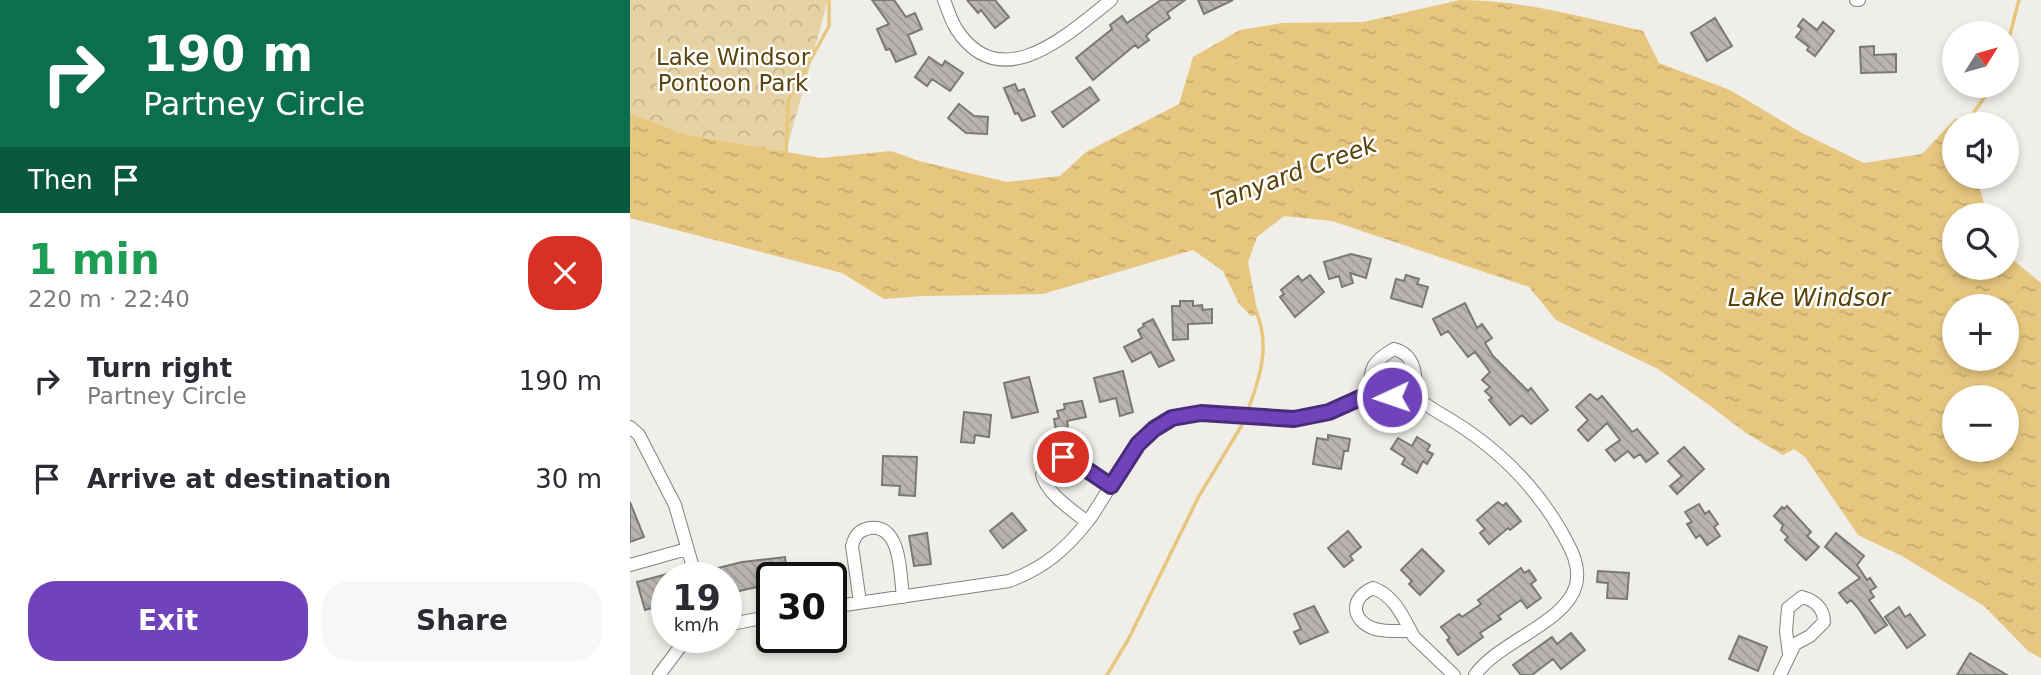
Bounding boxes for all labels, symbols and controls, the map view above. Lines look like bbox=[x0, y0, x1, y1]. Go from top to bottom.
north arrow bbox=[1942, 21, 2020, 98]
map controls bbox=[1942, 21, 2019, 462]
text: 190 m bbox=[143, 26, 313, 83]
icon: right bbox=[28, 28, 119, 119]
park label: Lake Windsor Pontoon Park bbox=[656, 44, 811, 96]
text: Partney Circle bbox=[143, 85, 365, 123]
button: sound bbox=[1942, 112, 2019, 189]
water label: Tanyard Creek bbox=[1208, 130, 1381, 216]
icon: arrive bbox=[107, 161, 145, 199]
text: Then bbox=[28, 165, 93, 195]
button: search bbox=[1942, 203, 2019, 280]
text: 1 min bbox=[28, 235, 160, 284]
button: close bbox=[528, 236, 602, 310]
water label: Lake Windsor bbox=[1728, 284, 1892, 312]
text: 220 m · 22:40 bbox=[28, 286, 190, 312]
button: + bbox=[1942, 294, 2019, 371]
text: Turn right bbox=[87, 353, 232, 383]
position arrow bbox=[1355, 360, 1429, 434]
icon: right bbox=[28, 362, 66, 400]
text: 190 m bbox=[519, 366, 602, 396]
text: Partney Circle bbox=[87, 383, 247, 409]
button: − bbox=[1942, 385, 2019, 462]
pin bbox=[1033, 427, 1093, 487]
icon: arrive bbox=[1044, 438, 1082, 476]
icon: arrive bbox=[28, 460, 66, 498]
text: Arrive at destination bbox=[87, 464, 391, 494]
text: 30 m bbox=[535, 464, 602, 494]
speed limit sign: 30 bbox=[756, 562, 847, 653]
text: 19 bbox=[672, 578, 721, 618]
button: Exit bbox=[28, 581, 308, 661]
button: Share bbox=[322, 581, 602, 661]
text: km/h bbox=[674, 614, 719, 635]

